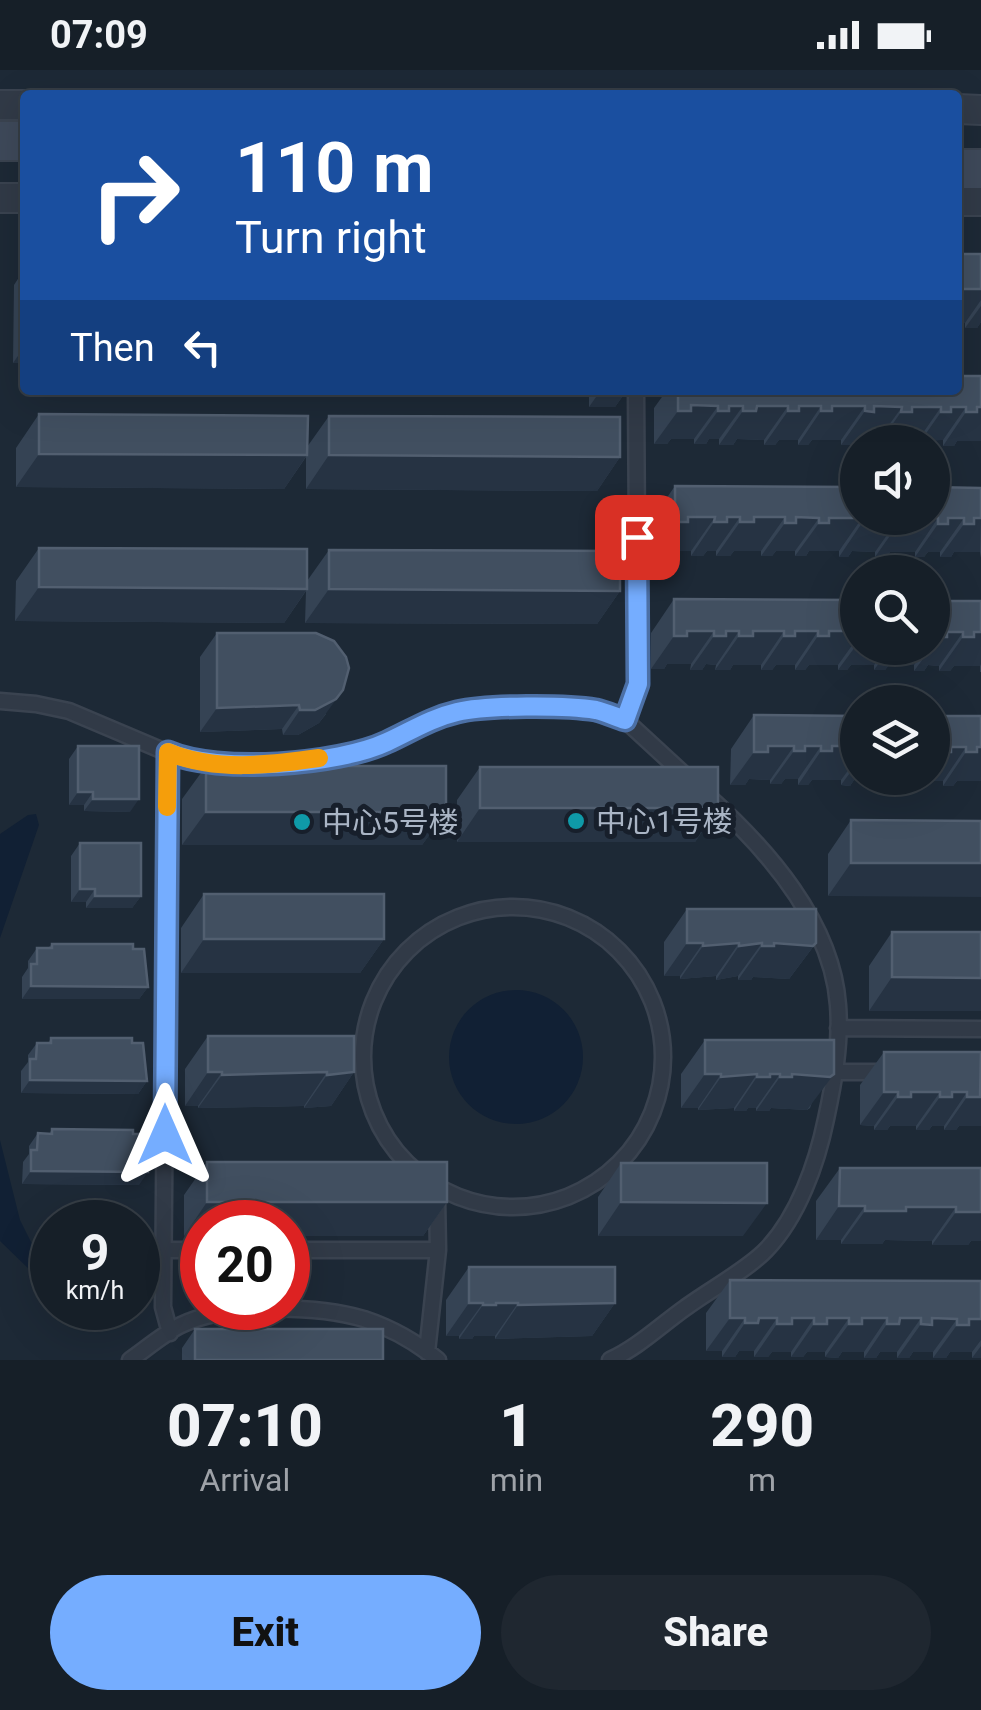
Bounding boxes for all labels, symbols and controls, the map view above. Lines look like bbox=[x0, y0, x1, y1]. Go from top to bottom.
text: 07:09 bbox=[50, 13, 148, 57]
text: 110 m bbox=[235, 127, 434, 209]
icon: right bbox=[70, 130, 200, 260]
text: Turn right bbox=[235, 211, 427, 264]
icon: left bbox=[175, 320, 230, 375]
text: Then bbox=[70, 326, 155, 370]
map controls bbox=[840, 425, 950, 795]
button: sound bbox=[840, 425, 950, 535]
pin bbox=[595, 495, 680, 580]
icon: arrive bbox=[610, 510, 665, 565]
button: search bbox=[840, 555, 950, 665]
button: layers bbox=[840, 685, 950, 795]
place label: 中心1号楼 bbox=[596, 804, 733, 839]
place label: 中心5号楼 bbox=[322, 805, 459, 840]
marker: 中心1号楼 bbox=[565, 810, 587, 832]
marker: 中心5号楼 bbox=[291, 811, 313, 833]
position arrow bbox=[113, 1083, 217, 1187]
speed limit sign: 20 bbox=[180, 1200, 310, 1330]
text: 9 bbox=[81, 1224, 109, 1282]
text: km/h bbox=[66, 1276, 124, 1305]
text: 07:10 bbox=[167, 1390, 323, 1461]
text: 1 bbox=[499, 1390, 534, 1461]
text: 290 bbox=[710, 1390, 814, 1461]
text: Arrival bbox=[199, 1461, 290, 1499]
text: min bbox=[490, 1461, 543, 1499]
text: m bbox=[748, 1461, 776, 1499]
button: Exit bbox=[50, 1575, 481, 1690]
button: Share bbox=[501, 1575, 931, 1690]

